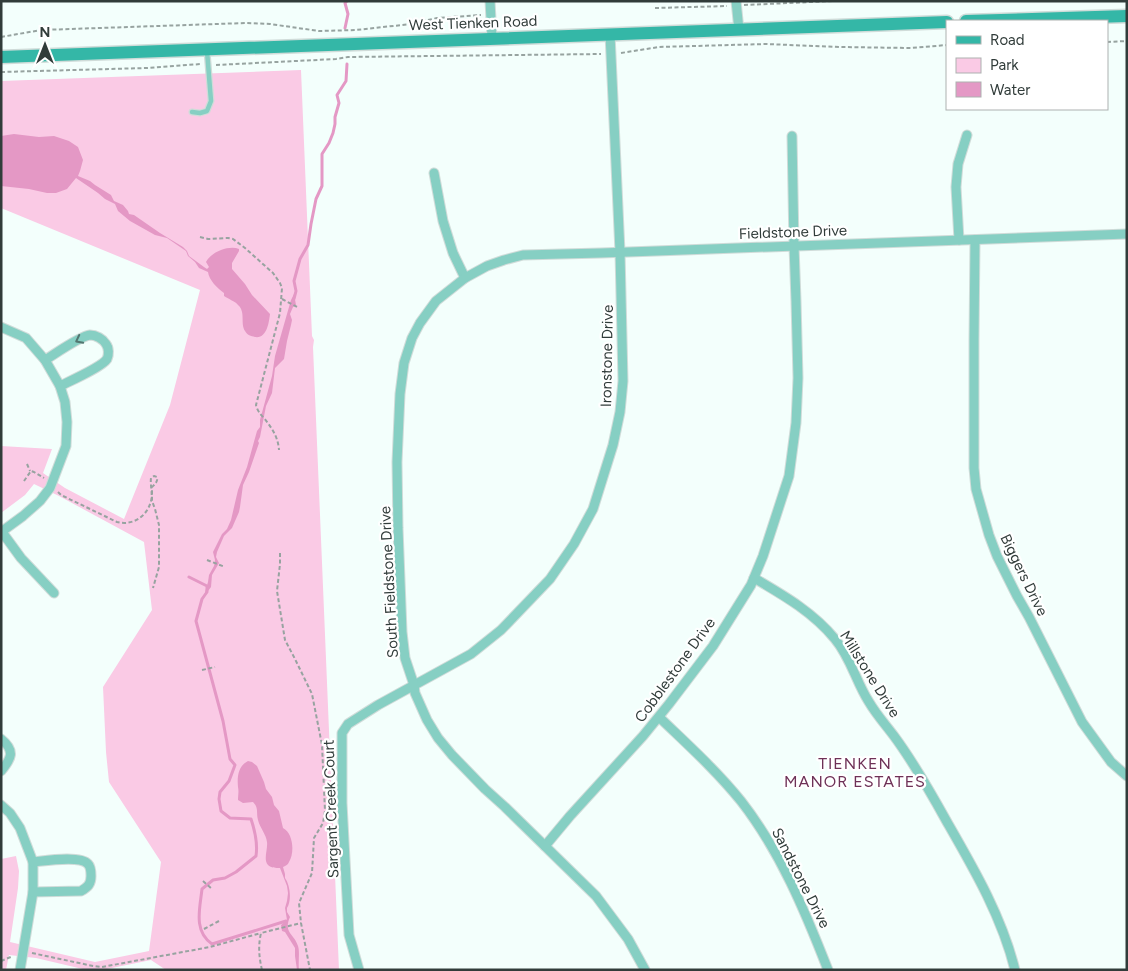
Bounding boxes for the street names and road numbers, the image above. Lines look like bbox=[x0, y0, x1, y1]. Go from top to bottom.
street label: West Tienken Road bbox=[408, 12, 538, 34]
street label: Fieldstone Drive bbox=[739, 221, 847, 243]
street label: Ironstone Drive bbox=[597, 305, 617, 407]
street label: South Fieldstone Drive bbox=[376, 506, 402, 658]
street label: Biggers Drive bbox=[996, 531, 1052, 619]
street label: Cobblestone Drive bbox=[631, 614, 719, 726]
street label: Millstone Drive bbox=[836, 627, 904, 721]
street label: Sargent Creek Court bbox=[320, 739, 342, 879]
street label: Sandstone Drive bbox=[768, 825, 834, 931]

